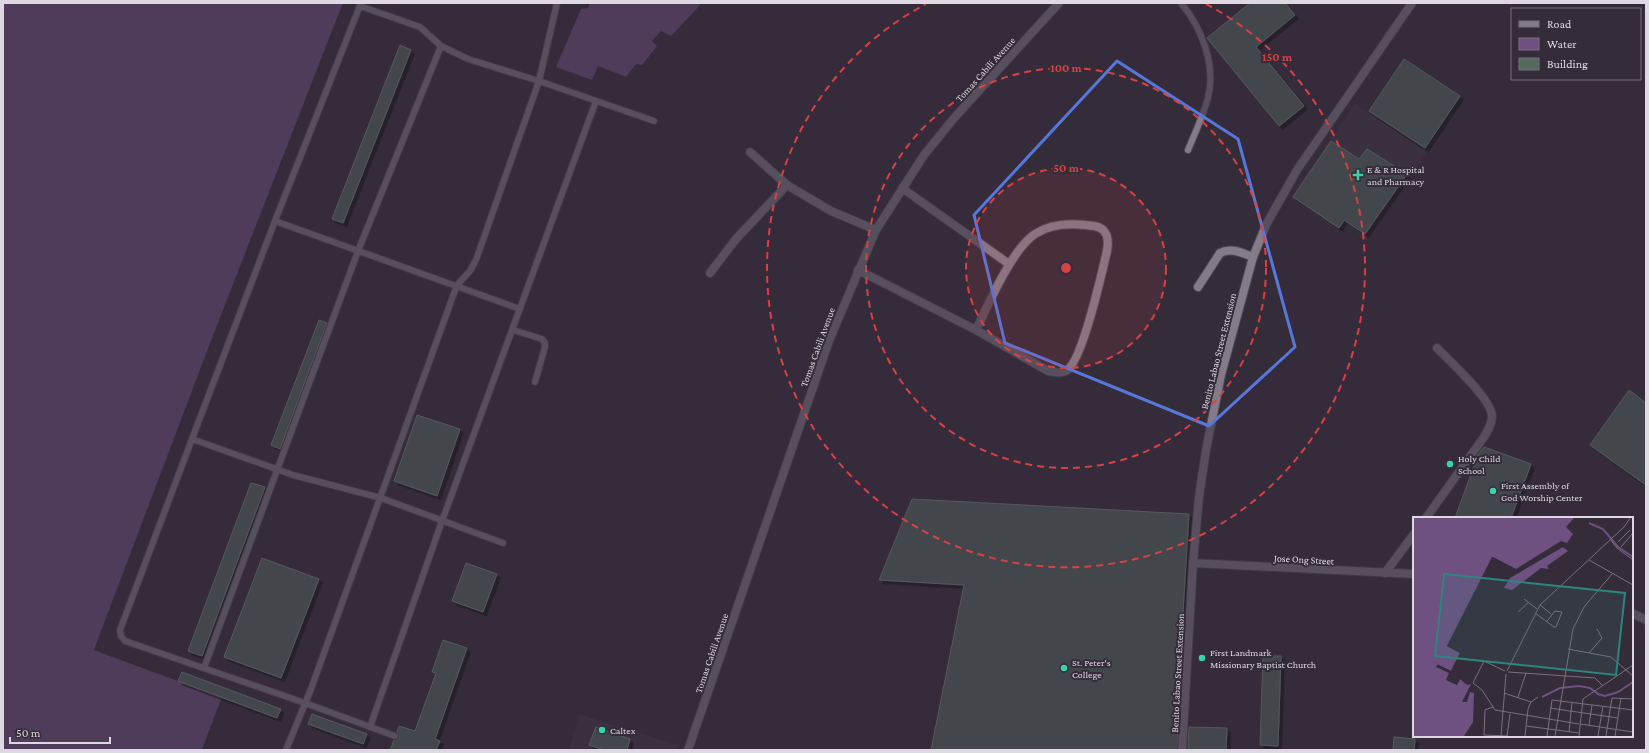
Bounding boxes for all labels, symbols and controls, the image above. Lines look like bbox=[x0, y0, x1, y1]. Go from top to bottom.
legend bbox=[1511, 8, 1641, 80]
text: Road bbox=[1547, 17, 1572, 31]
street label: Tomas Cabili Avenue bbox=[953, 34, 1018, 104]
text: Water bbox=[1547, 37, 1577, 51]
text: 150 m bbox=[1262, 50, 1293, 64]
text: Building bbox=[1547, 57, 1588, 71]
text: 100 m bbox=[1050, 61, 1083, 75]
text: 50 m bbox=[1053, 161, 1080, 175]
place label: E & R Hospital and Pharmacy bbox=[1367, 164, 1425, 187]
marker: E & R Hospital and Pharmacy bbox=[1352, 169, 1364, 181]
centre of rings bbox=[1059, 261, 1073, 275]
street label: Benito Labao Street Extension bbox=[1199, 291, 1238, 410]
street label: Tomas Cabili Avenue bbox=[798, 306, 837, 388]
place label: Holy Child School bbox=[1458, 453, 1501, 476]
marker: Holy Child School bbox=[1445, 459, 1455, 469]
place label: First Assembly of God Worship Center bbox=[1501, 480, 1583, 503]
marker: First Assembly of God Worship Center bbox=[1488, 486, 1498, 496]
inset map bbox=[1413, 517, 1633, 737]
street label: Jose Ong Street bbox=[1273, 552, 1335, 567]
street label: Tomas Cabili Avenue bbox=[693, 611, 730, 694]
street label: Benito Labao Street Extension bbox=[1169, 613, 1186, 733]
place label: First Landmark Missionary Baptist Church bbox=[1210, 647, 1317, 670]
marker: First Landmark Missionary Baptist Church bbox=[1197, 653, 1207, 663]
place label: St. Peter's College bbox=[1072, 657, 1111, 680]
marker: St. Peter's College bbox=[1059, 663, 1069, 673]
scale bar bbox=[10, 719, 110, 745]
marker: Caltex bbox=[597, 725, 607, 735]
place label: Caltex bbox=[610, 725, 636, 736]
text: 50 m bbox=[16, 726, 41, 740]

